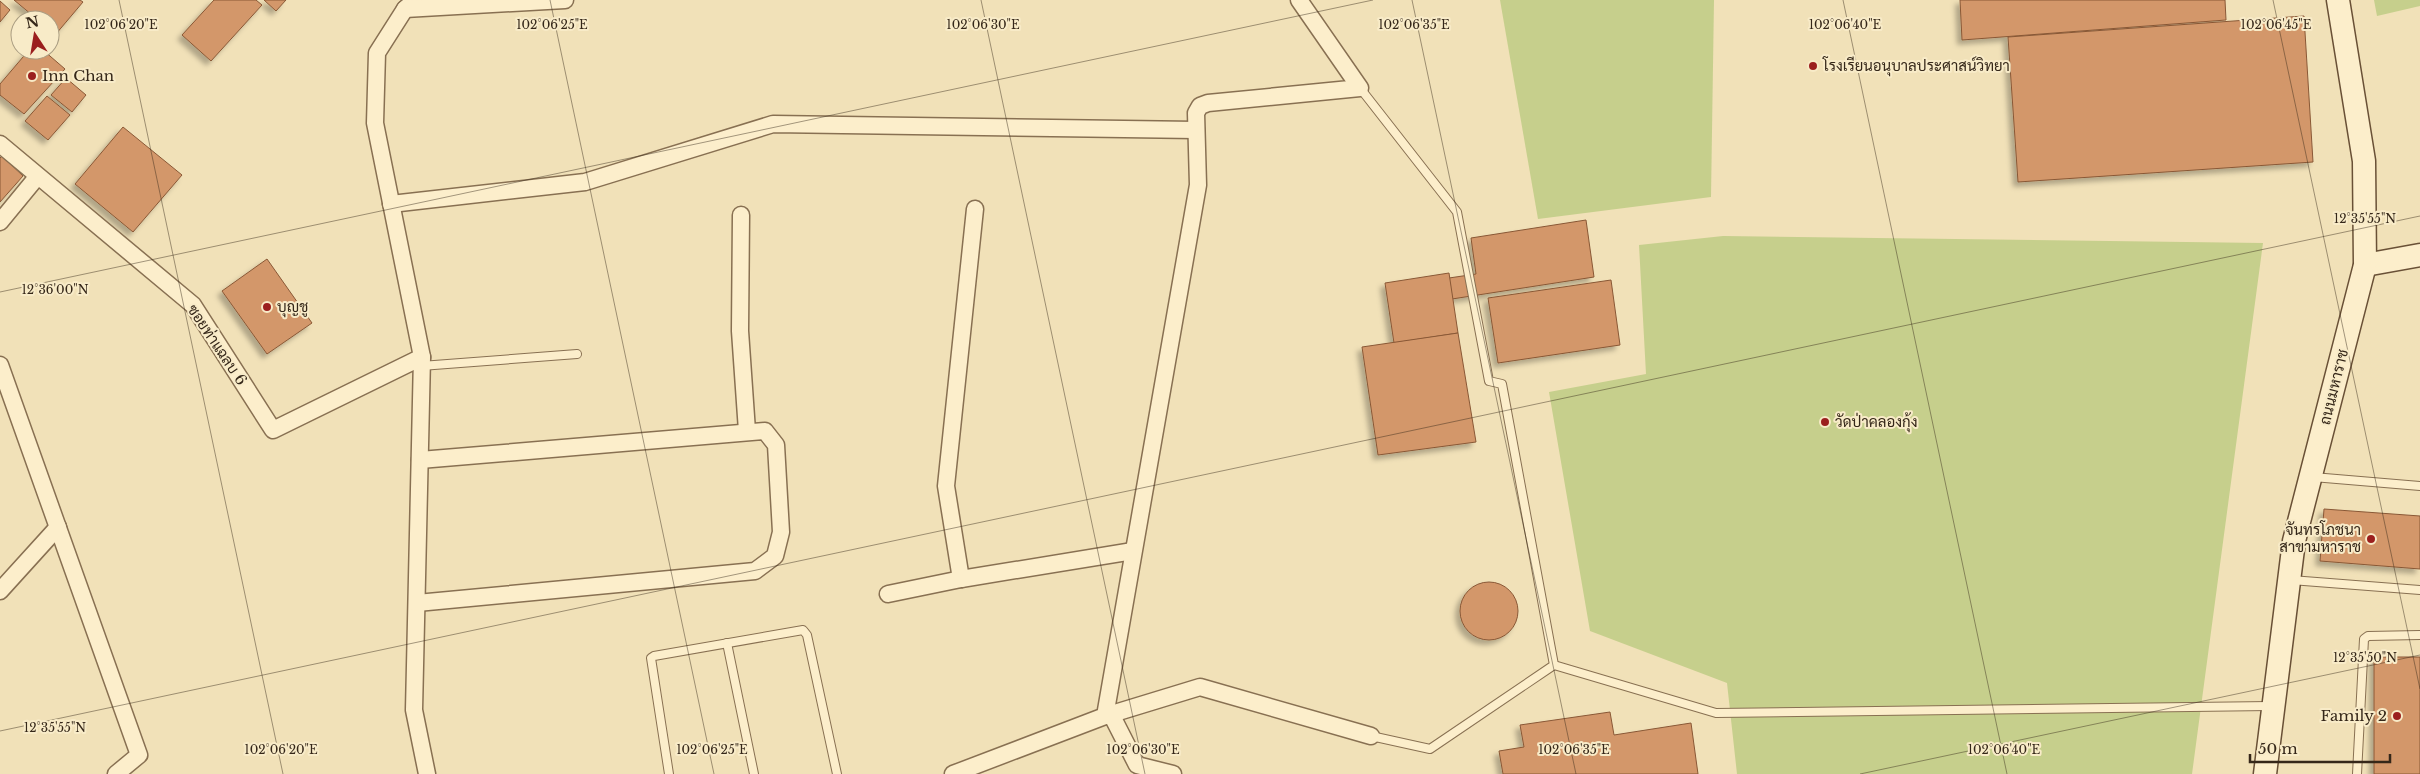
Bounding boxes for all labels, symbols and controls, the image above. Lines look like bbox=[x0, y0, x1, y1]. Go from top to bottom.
north arrow bbox=[10, 10, 60, 60]
text: N bbox=[24, 12, 41, 32]
text: 102°06'20"E bbox=[84, 17, 158, 32]
text: 102°06'25"E bbox=[516, 17, 588, 32]
text: 102°06'30"E bbox=[946, 17, 1020, 32]
text: 102°06'35"E bbox=[1378, 17, 1450, 32]
text: 102°06'40"E bbox=[1809, 17, 1882, 32]
text: 102°06'45"E bbox=[2241, 17, 2312, 32]
place label: โรงเรียนอนุบาลประศาสน์วิทยา bbox=[1822, 56, 2010, 77]
marker: โรงเรียนอนุบาลประศาสน์วิทยา bbox=[1807, 60, 1819, 72]
place label: Inn Chan bbox=[42, 66, 114, 85]
marker: Inn Chan bbox=[26, 70, 38, 82]
text: 12°35'55"N bbox=[2334, 211, 2396, 226]
text: 12°36'00"N bbox=[22, 282, 89, 297]
place label: บุญชู bbox=[277, 297, 308, 318]
street label: ซอยท่าแฉลบ 6 bbox=[183, 301, 251, 389]
marker: บุญชู bbox=[261, 301, 273, 313]
street label: ถนนมหาราช bbox=[2315, 347, 2352, 427]
place label: วัดป่าคลองกุ้ง bbox=[1835, 412, 1917, 433]
marker: วัดป่าคลองกุ้ง bbox=[1819, 416, 1831, 428]
place label: จันทรโภชนา สาขามหาราช bbox=[2279, 520, 2361, 556]
marker: จันทรโภชนา สาขามหาราช bbox=[2365, 533, 2377, 545]
text: 12°35'50"N bbox=[2333, 650, 2397, 665]
place label: Family 2 bbox=[2321, 706, 2387, 725]
marker: Family 2 bbox=[2391, 710, 2403, 722]
text: 12°35'55"N bbox=[24, 720, 86, 735]
scale bar bbox=[2250, 732, 2390, 764]
text: 50 m bbox=[2258, 739, 2298, 758]
text: 102°06'20"E bbox=[244, 742, 318, 757]
text: 102°06'25"E bbox=[676, 742, 748, 757]
text: 102°06'30"E bbox=[1106, 742, 1180, 757]
text: 102°06'35"E bbox=[1538, 742, 1610, 757]
text: 102°06'40"E bbox=[1968, 742, 2041, 757]

